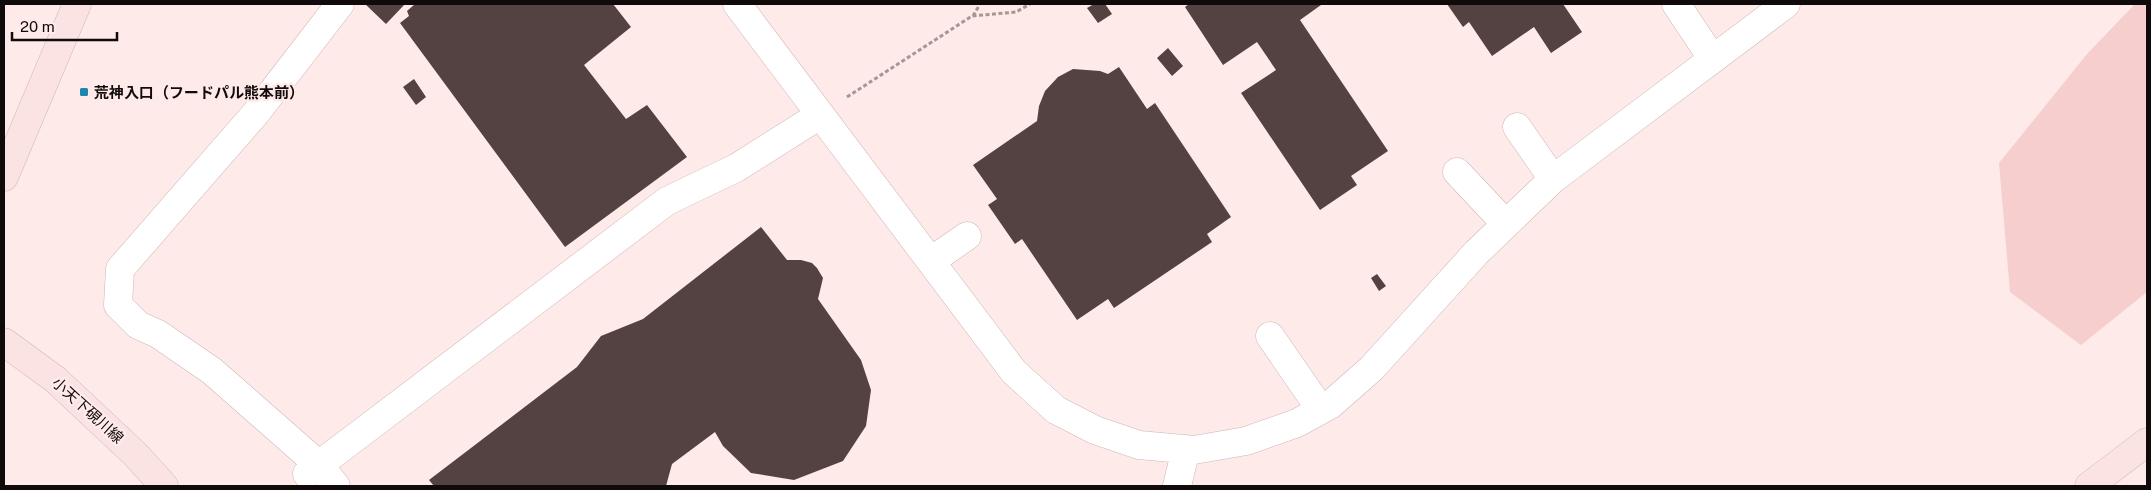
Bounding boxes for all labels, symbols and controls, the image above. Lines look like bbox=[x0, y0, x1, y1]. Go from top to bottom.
scale bar bbox=[12, 10, 118, 42]
text: 20 m bbox=[20, 18, 55, 35]
place label: 荒神入口（フードパル熊本前） bbox=[94, 84, 304, 101]
marker: 荒神入口（フードパル熊本前） bbox=[78, 86, 90, 98]
street label: 小天下硯川線 bbox=[49, 374, 127, 446]

